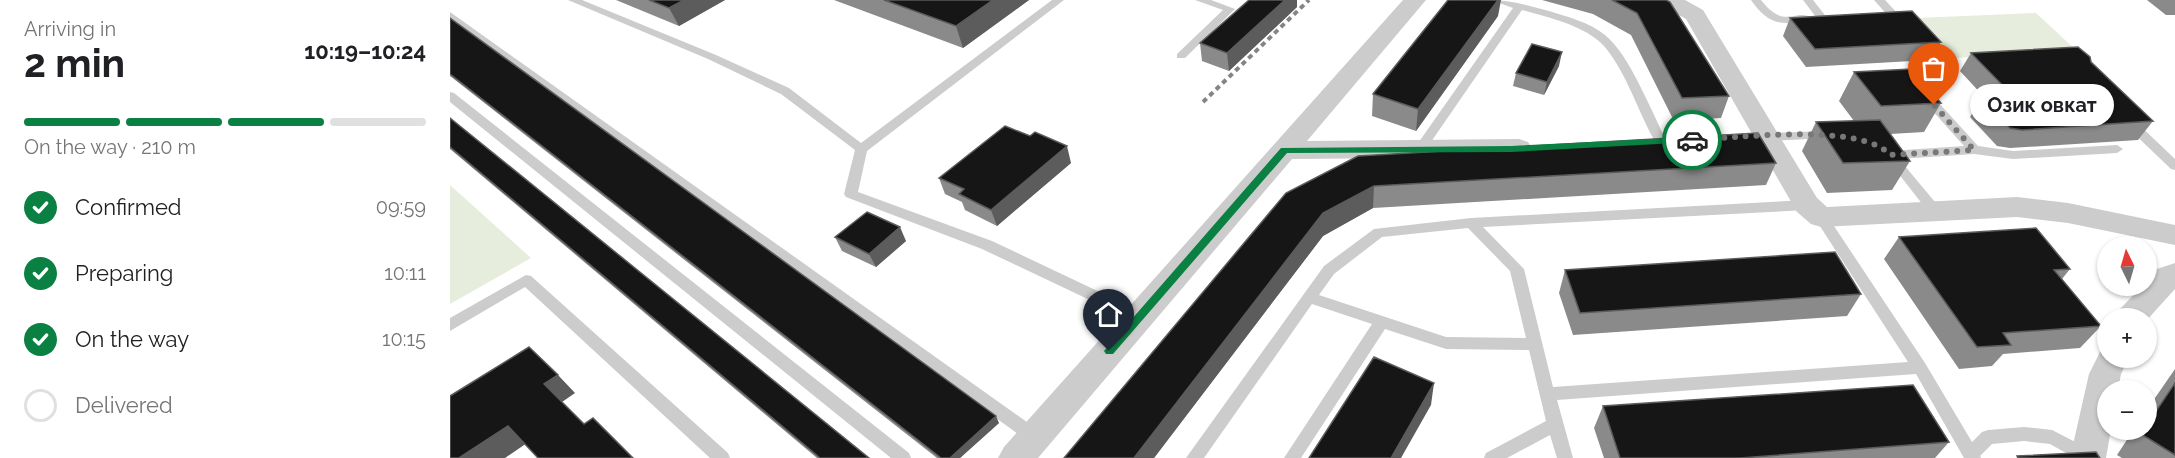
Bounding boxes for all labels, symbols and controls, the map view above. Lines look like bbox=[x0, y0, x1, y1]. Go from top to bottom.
text: Arriving in bbox=[24, 17, 116, 41]
text: 10:19–10:24 bbox=[304, 38, 426, 64]
text: 2 min bbox=[24, 40, 125, 86]
pin bbox=[1908, 43, 1959, 105]
icon: bag bbox=[1917, 52, 1950, 85]
callout: Озик овкат bbox=[1970, 84, 2114, 126]
text: Озик овкат bbox=[1987, 93, 2097, 117]
courier bbox=[1662, 110, 1722, 170]
icon: car bbox=[1676, 124, 1709, 157]
text: On the way · 210 m bbox=[24, 135, 196, 159]
icon: check bbox=[24, 191, 57, 224]
text: Confirmed bbox=[75, 194, 182, 220]
text: 09:59 bbox=[376, 195, 426, 219]
north arrow bbox=[2097, 236, 2157, 296]
map controls bbox=[2097, 236, 2157, 440]
icon: check bbox=[24, 257, 57, 290]
text: Preparing bbox=[75, 260, 173, 286]
text: 10:11 bbox=[384, 261, 426, 285]
pin bbox=[1083, 289, 1134, 351]
icon: home bbox=[1092, 298, 1125, 331]
button: + bbox=[2097, 308, 2157, 368]
icon: check bbox=[24, 323, 57, 356]
text: On the way bbox=[75, 326, 189, 352]
text: 10:15 bbox=[382, 327, 426, 351]
button: − bbox=[2097, 380, 2157, 440]
text: Delivered bbox=[75, 392, 173, 418]

